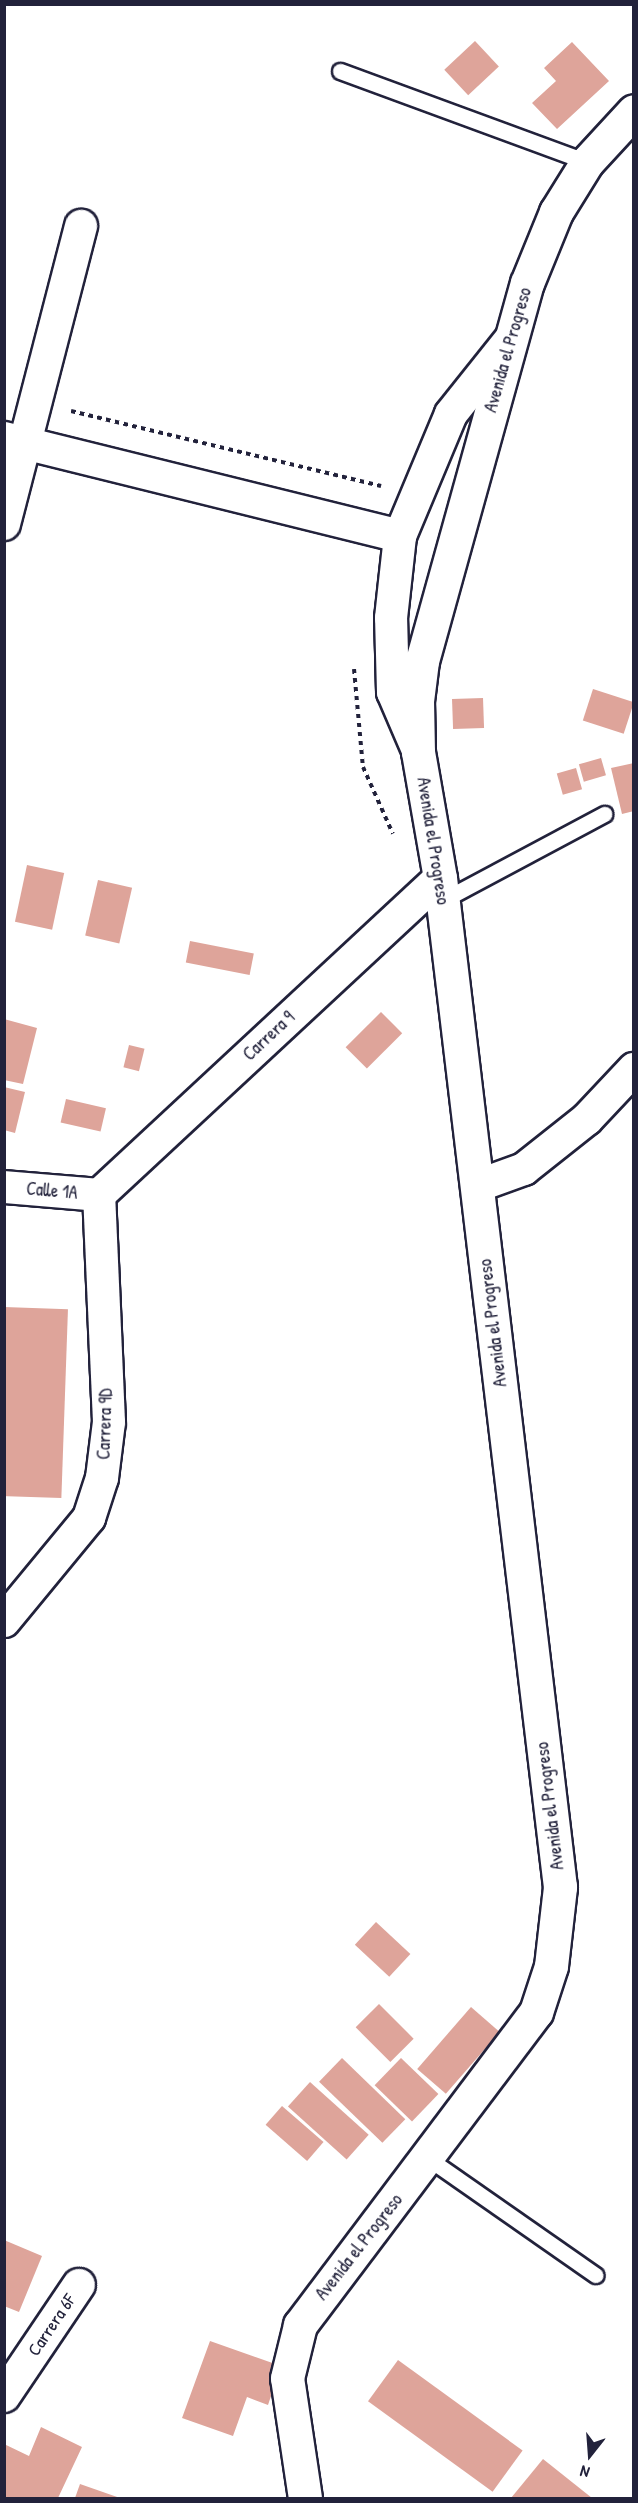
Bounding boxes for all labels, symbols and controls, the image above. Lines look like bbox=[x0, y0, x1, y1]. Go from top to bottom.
street label: Avenida el Progreso bbox=[480, 285, 536, 415]
street label: Avenida el Progreso bbox=[412, 776, 454, 906]
street label: Carrera 9 bbox=[239, 1007, 299, 1065]
street label: Calle 1A bbox=[26, 1178, 78, 1204]
street label: Avenida el Progreso bbox=[474, 1258, 512, 1388]
street label: Carrera 9D bbox=[93, 1388, 117, 1460]
street label: Avenida el Progreso bbox=[531, 1741, 569, 1871]
street label: Avenida el Progreso bbox=[311, 2190, 407, 2304]
street label: Carrera 6F bbox=[23, 2290, 81, 2360]
north arrow bbox=[560, 2425, 620, 2485]
text: N bbox=[577, 2460, 592, 2484]

